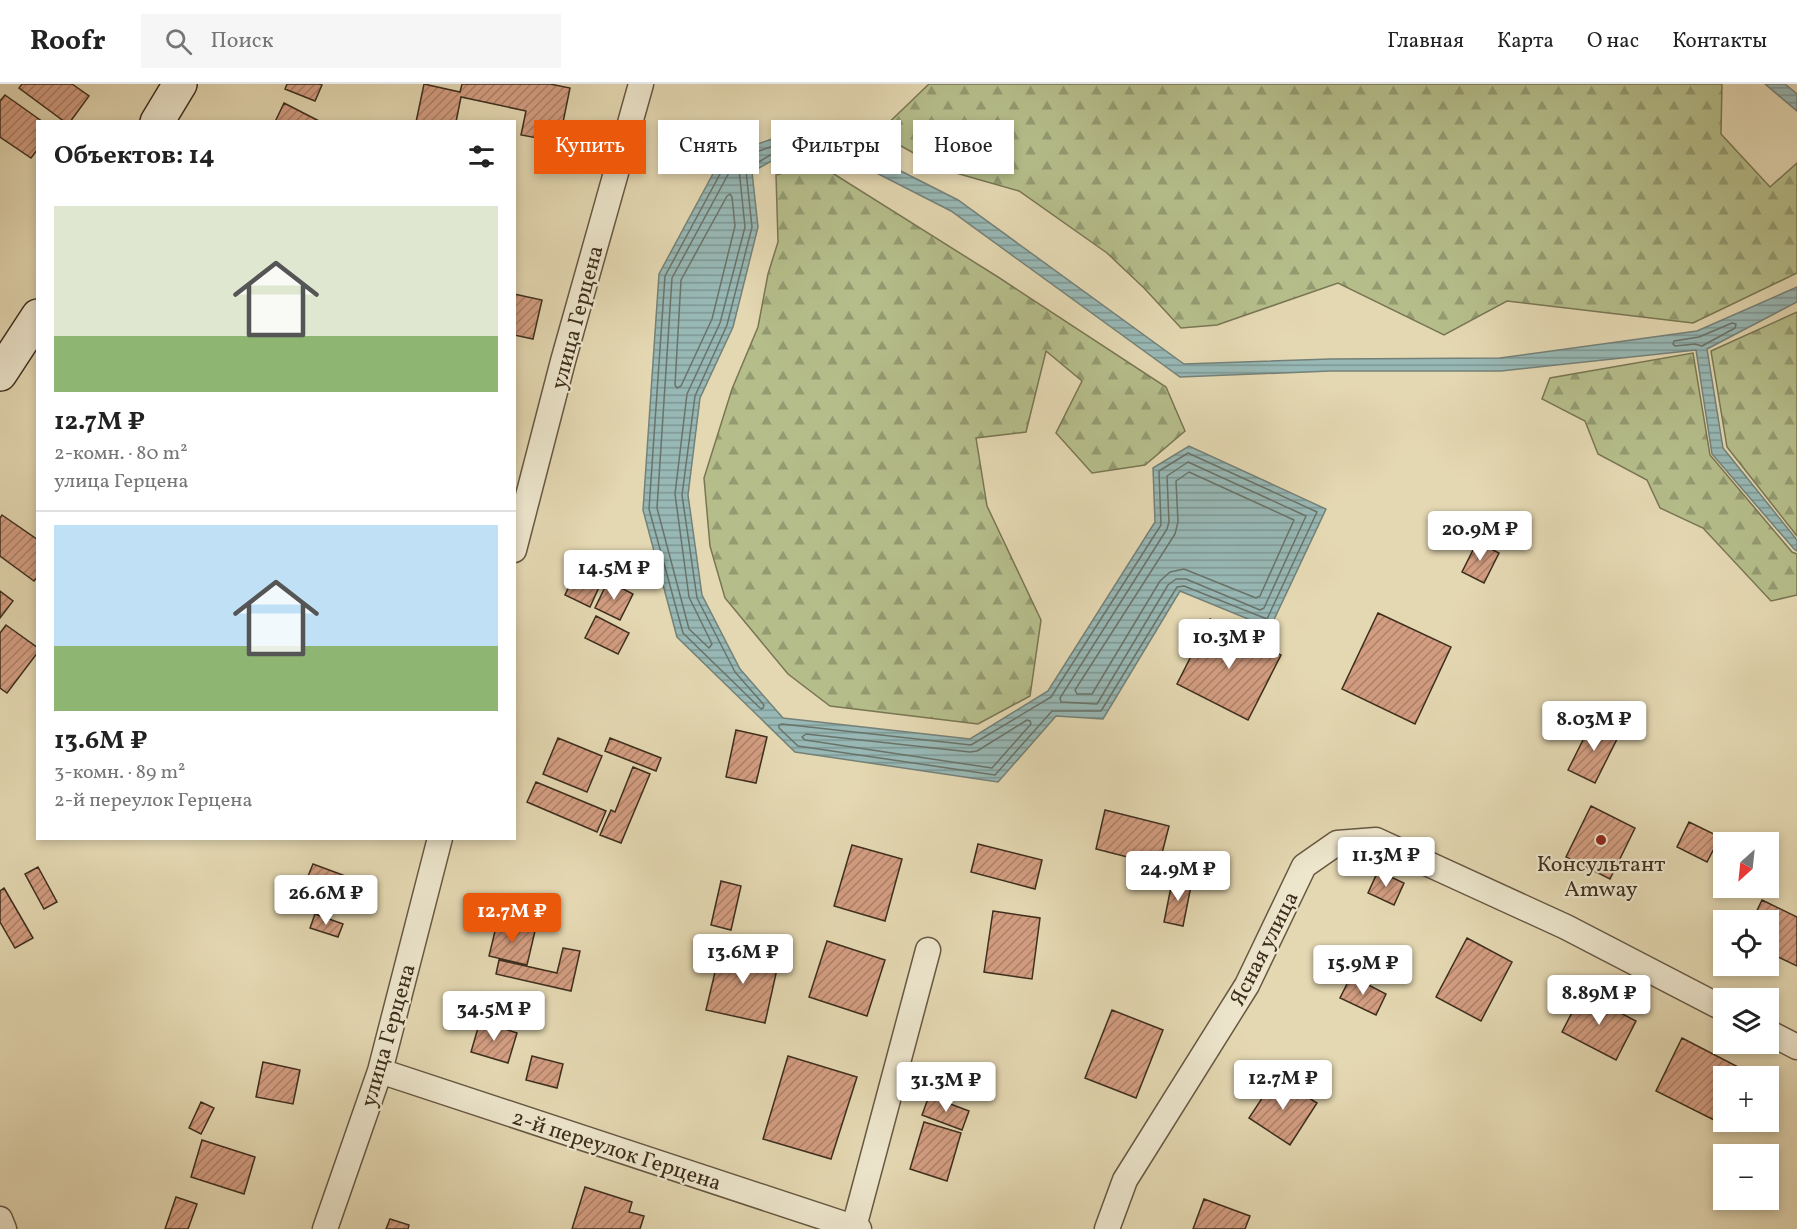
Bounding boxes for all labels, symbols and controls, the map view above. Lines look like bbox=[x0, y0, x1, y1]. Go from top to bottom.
search box bbox=[141, 14, 561, 68]
text: Roofr bbox=[30, 22, 105, 61]
icon: search bbox=[162, 25, 195, 58]
text: Поиск bbox=[210, 26, 273, 57]
text: Главная bbox=[1387, 27, 1464, 56]
text: Карта bbox=[1497, 27, 1554, 56]
text: О нас bbox=[1587, 27, 1639, 56]
text: Контакты bbox=[1672, 27, 1767, 56]
chip: Купить bbox=[534, 120, 646, 174]
chip: Снять bbox=[658, 120, 759, 174]
chip: Фильтры bbox=[771, 120, 901, 174]
chip: Новое bbox=[913, 120, 1014, 174]
text: Объектов: 14 bbox=[54, 138, 215, 174]
icon: filters bbox=[465, 140, 498, 173]
street label: улица Герцена bbox=[544, 242, 613, 393]
icon: home bbox=[222, 245, 330, 353]
text: 12.7M ₽ bbox=[54, 404, 145, 440]
text: 2-комн. · 80 m² bbox=[54, 440, 188, 468]
text: улица Герцена bbox=[54, 468, 188, 496]
pin: 20.9M ₽ bbox=[1425, 511, 1535, 562]
text: 20.9M ₽ bbox=[1442, 516, 1518, 544]
pin: 14.5M ₽ bbox=[559, 550, 669, 601]
text: 14.5M ₽ bbox=[578, 555, 650, 583]
icon: home bbox=[222, 564, 330, 672]
pin: 10.3M ₽ bbox=[1174, 619, 1284, 670]
text: 10.3M ₽ bbox=[1193, 624, 1265, 652]
pin: 8.03M ₽ bbox=[1539, 701, 1649, 752]
text: 8.03M ₽ bbox=[1556, 706, 1632, 734]
text: 13.6M ₽ bbox=[54, 723, 148, 759]
text: 3-комн. · 89 m² bbox=[54, 759, 186, 787]
text: 2-й переулок Герцена bbox=[54, 787, 252, 815]
north arrow bbox=[1713, 832, 1779, 898]
map controls bbox=[1713, 832, 1779, 1210]
marker: Консультант Amway bbox=[1594, 833, 1608, 847]
pin: 11.3M ₽ bbox=[1331, 837, 1441, 888]
text: 11.3M ₽ bbox=[1352, 842, 1420, 870]
place label: Консультант Amway bbox=[1537, 850, 1665, 906]
pin: 24.9M ₽ bbox=[1123, 851, 1233, 902]
text: 24.9M ₽ bbox=[1140, 856, 1216, 884]
pin: 26.6M ₽ bbox=[271, 875, 381, 926]
text: 26.6M ₽ bbox=[288, 880, 364, 908]
street label: Ясная улица bbox=[1223, 886, 1307, 1012]
pin: 12.7M ₽ bbox=[457, 893, 567, 944]
text: 12.7M ₽ bbox=[477, 898, 547, 926]
button: locate bbox=[1713, 910, 1779, 976]
pin: 13.6M ₽ bbox=[688, 934, 798, 985]
text: 13.6M ₽ bbox=[707, 939, 779, 967]
pin: 15.9M ₽ bbox=[1308, 945, 1418, 996]
text: 15.9M ₽ bbox=[1327, 950, 1399, 978]
street label: улица Герцена bbox=[354, 960, 425, 1111]
pin: 8.89M ₽ bbox=[1544, 975, 1654, 1026]
text: 8.89M ₽ bbox=[1561, 980, 1637, 1008]
button: layers bbox=[1713, 988, 1779, 1054]
pin: 34.5M ₽ bbox=[439, 991, 549, 1042]
text: 34.5M ₽ bbox=[457, 996, 531, 1024]
pin: 12.7M ₽ bbox=[1228, 1060, 1338, 1111]
pin: 31.3M ₽ bbox=[891, 1062, 1001, 1113]
text: 12.7M ₽ bbox=[1248, 1065, 1318, 1093]
button: + bbox=[1713, 1066, 1779, 1132]
text: 31.3M ₽ bbox=[911, 1067, 981, 1095]
street label: 2-й переулок Герцена bbox=[508, 1103, 725, 1200]
button: − bbox=[1713, 1144, 1779, 1210]

